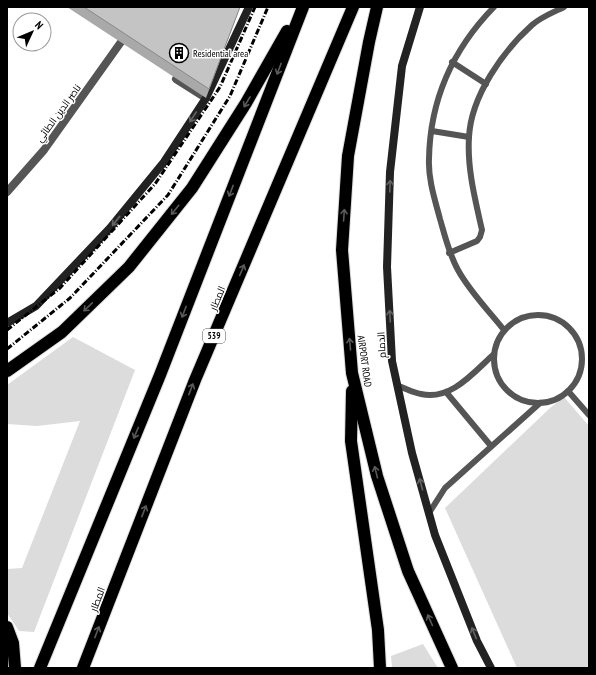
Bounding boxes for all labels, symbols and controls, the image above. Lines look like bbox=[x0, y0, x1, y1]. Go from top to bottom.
north arrow bbox=[12, 12, 52, 52]
text: N bbox=[32, 18, 46, 32]
building icon: Residential area bbox=[168, 42, 190, 64]
place label: Residential area bbox=[193, 47, 248, 60]
one-way arrow bbox=[274, 63, 282, 75]
street label: ناصر الدين الطائي bbox=[33, 82, 85, 145]
one-way arrow bbox=[242, 96, 250, 108]
one-way arrow bbox=[189, 111, 198, 122]
one-way arrow bbox=[386, 180, 394, 193]
one-way arrow bbox=[227, 184, 235, 196]
one-way arrow bbox=[170, 205, 179, 216]
one-way arrow bbox=[341, 209, 348, 222]
one-way arrow bbox=[111, 215, 120, 226]
one-way arrow bbox=[239, 264, 246, 276]
street label: المطار bbox=[206, 284, 228, 313]
one-way arrow bbox=[83, 302, 93, 312]
one-way arrow bbox=[180, 305, 188, 317]
one-way arrow bbox=[386, 310, 393, 323]
road number: 539 bbox=[203, 329, 225, 343]
street label: الدمام bbox=[374, 331, 390, 359]
street label: AIRPORT ROAD bbox=[354, 334, 375, 388]
one-way arrow bbox=[346, 338, 354, 351]
one-way arrow bbox=[188, 384, 196, 396]
one-way arrow bbox=[132, 426, 140, 438]
one-way arrow bbox=[372, 465, 379, 478]
one-way arrow bbox=[417, 478, 424, 491]
one-way arrow bbox=[141, 505, 149, 517]
street label: المطار bbox=[87, 585, 108, 614]
one-way arrow bbox=[426, 614, 433, 626]
one-way arrow bbox=[94, 626, 102, 638]
one-way arrow bbox=[470, 628, 477, 640]

